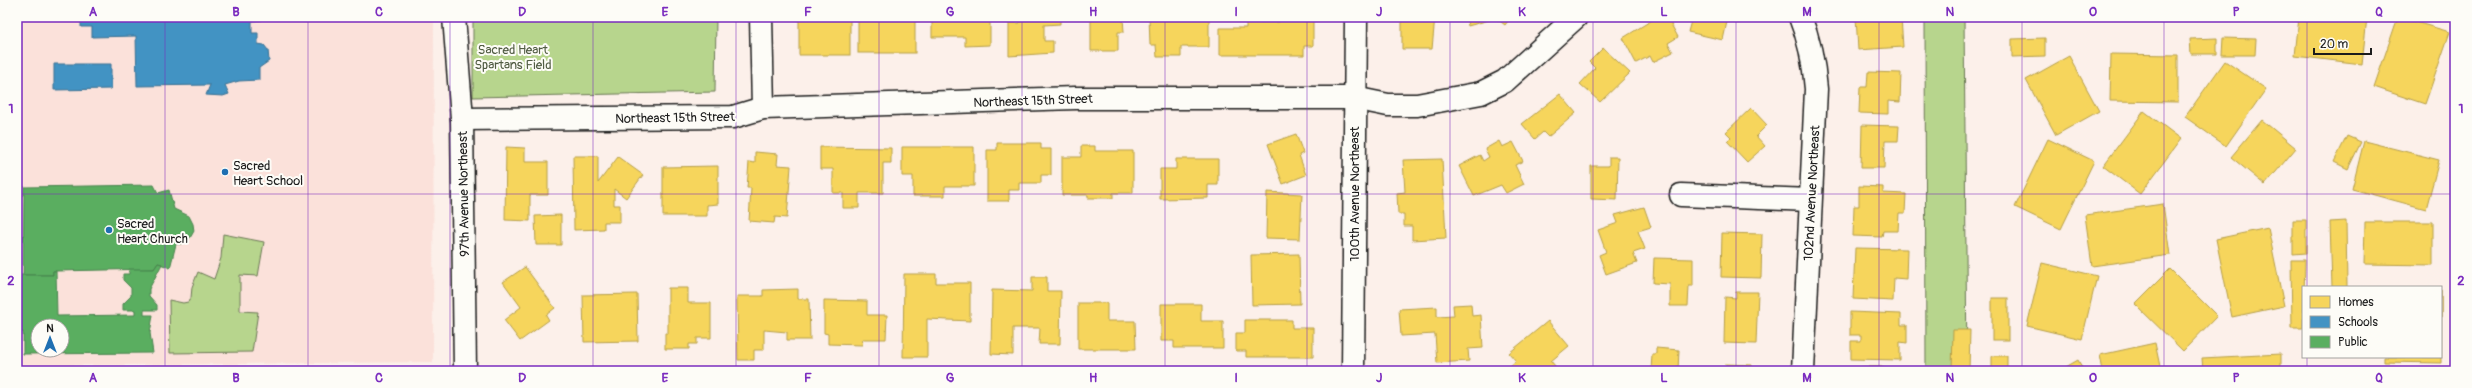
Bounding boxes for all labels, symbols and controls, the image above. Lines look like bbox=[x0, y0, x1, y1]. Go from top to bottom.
text: A bbox=[89, 4, 98, 20]
text: B bbox=[232, 4, 240, 20]
text: C bbox=[375, 4, 383, 20]
text: D bbox=[518, 4, 526, 20]
text: E bbox=[662, 4, 669, 20]
text: F bbox=[804, 4, 812, 20]
text: G bbox=[946, 4, 955, 20]
text: H bbox=[1089, 4, 1097, 20]
text: I bbox=[1234, 4, 1238, 20]
text: J bbox=[1376, 4, 1382, 20]
text: K bbox=[1518, 4, 1526, 20]
text: L bbox=[1660, 4, 1668, 20]
text: M bbox=[1802, 4, 1812, 20]
text: N bbox=[1946, 4, 1955, 20]
text: O bbox=[2089, 4, 2098, 20]
text: P bbox=[2232, 4, 2240, 20]
text: Q bbox=[2375, 4, 2383, 20]
scale bar bbox=[2314, 30, 2371, 56]
text: 20 m bbox=[2320, 37, 2349, 52]
park label: Sacred Heart Spartans Field bbox=[474, 42, 552, 73]
street label: Northeast 15th Street bbox=[973, 91, 1094, 111]
text: 1 bbox=[8, 101, 14, 117]
text: 1 bbox=[2458, 101, 2464, 117]
street label: Northeast 15th Street bbox=[615, 109, 736, 127]
street label: 102nd Avenue Northeast bbox=[1800, 124, 1824, 261]
street label: 100th Avenue Northeast bbox=[1347, 126, 1363, 262]
street label: 97th Avenue Northeast bbox=[455, 130, 473, 257]
place label: Sacred Heart School bbox=[233, 158, 303, 189]
marker: Sacred Heart School bbox=[220, 167, 230, 177]
place label: Sacred Heart Church bbox=[117, 216, 188, 247]
marker: Sacred Heart Church bbox=[104, 225, 114, 235]
text: 2 bbox=[7, 273, 15, 289]
text: 2 bbox=[2457, 273, 2465, 289]
legend bbox=[2302, 286, 2442, 358]
text: Homes bbox=[2338, 295, 2374, 310]
text: Schools bbox=[2338, 315, 2378, 330]
north arrow bbox=[30, 318, 70, 358]
text: N bbox=[46, 322, 54, 335]
text: Public bbox=[2338, 335, 2368, 350]
text: A bbox=[89, 370, 98, 386]
text: B bbox=[232, 370, 240, 386]
text: C bbox=[375, 370, 383, 386]
text: D bbox=[518, 370, 526, 386]
text: E bbox=[662, 370, 669, 386]
text: F bbox=[804, 370, 812, 386]
text: G bbox=[946, 370, 955, 386]
text: H bbox=[1089, 370, 1097, 386]
text: I bbox=[1234, 370, 1238, 386]
text: J bbox=[1376, 370, 1382, 386]
text: K bbox=[1518, 370, 1526, 386]
text: L bbox=[1660, 370, 1668, 386]
text: M bbox=[1802, 370, 1812, 386]
text: N bbox=[1946, 370, 1955, 386]
text: O bbox=[2089, 370, 2098, 386]
text: P bbox=[2232, 370, 2240, 386]
text: Q bbox=[2375, 370, 2383, 386]

